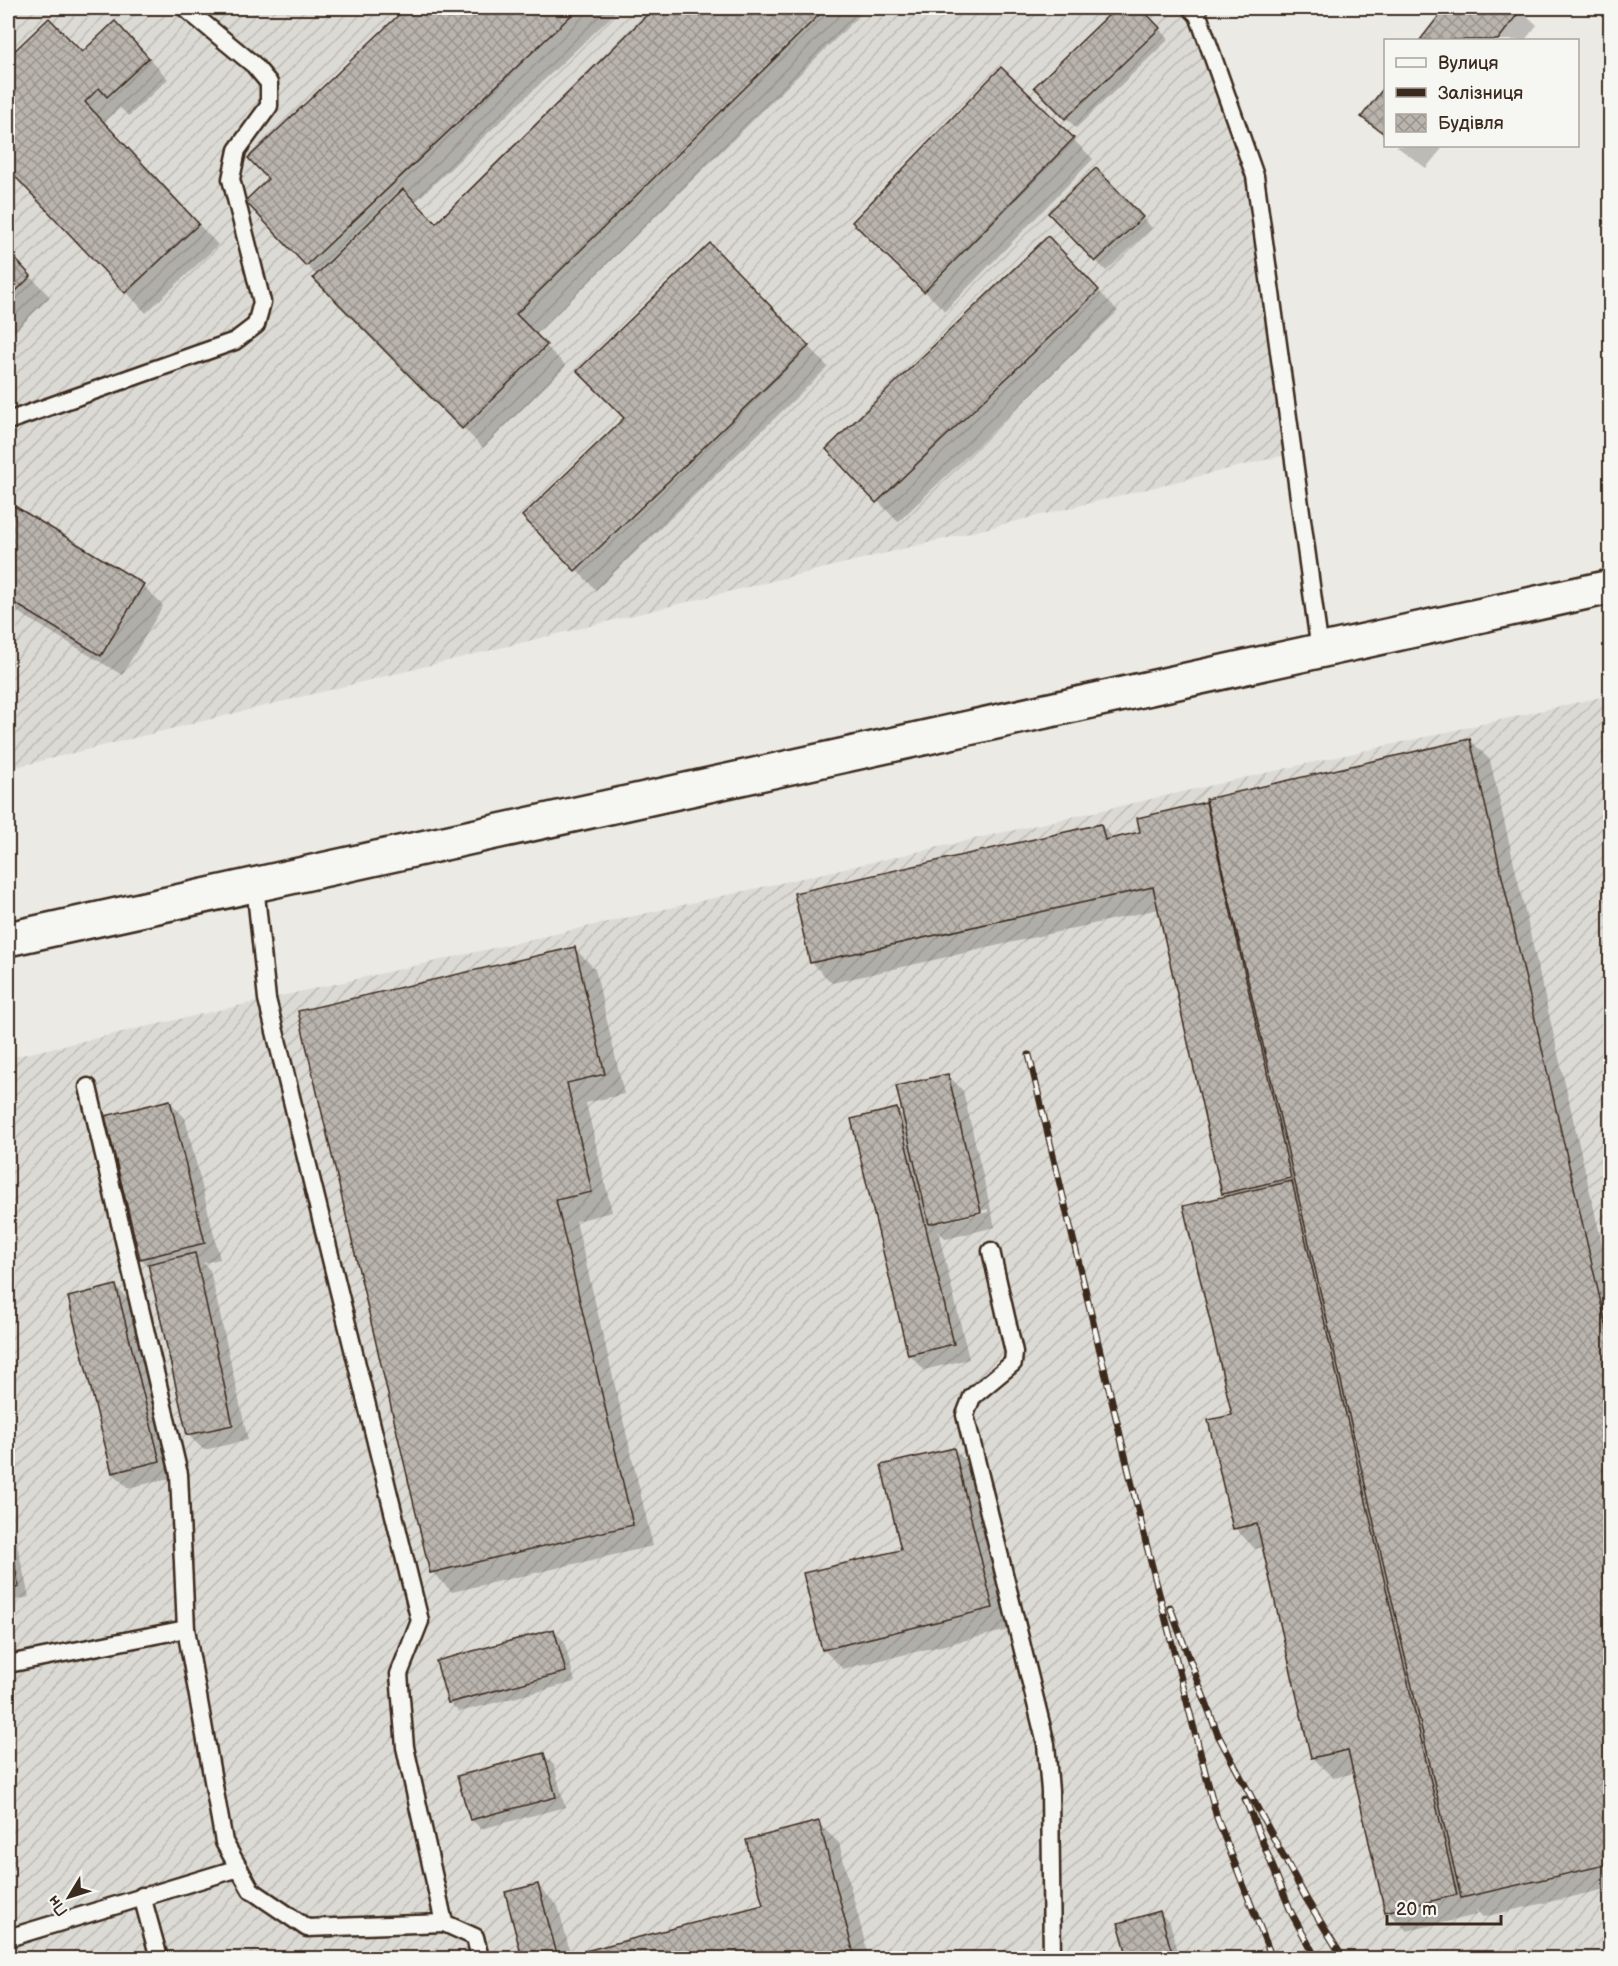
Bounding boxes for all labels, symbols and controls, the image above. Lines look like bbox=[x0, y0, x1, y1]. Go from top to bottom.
legend bbox=[1384, 39, 1579, 147]
text: Вулиця bbox=[1438, 53, 1499, 74]
text: Залізниця bbox=[1438, 83, 1523, 104]
text: Будівля bbox=[1438, 113, 1504, 134]
north arrow bbox=[39, 1867, 99, 1927]
scale bar bbox=[1387, 1888, 1501, 1926]
text: Пн bbox=[44, 1891, 72, 1920]
text: 20 m bbox=[1396, 1899, 1437, 1920]

